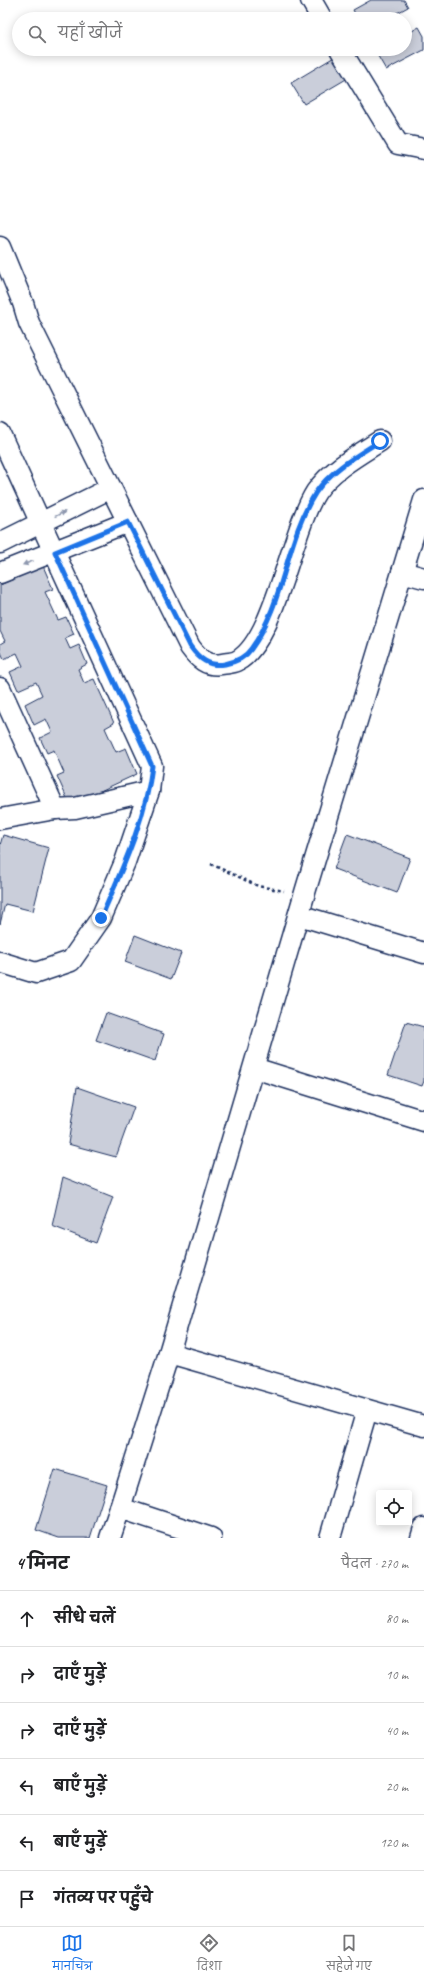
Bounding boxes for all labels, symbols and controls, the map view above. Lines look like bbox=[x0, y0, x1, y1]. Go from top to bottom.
search box bbox=[12, 12, 412, 56]
icon: search bbox=[26, 23, 48, 45]
text: यहाँ खोजें bbox=[58, 24, 122, 43]
route start bbox=[371, 432, 389, 450]
one-way arrow bbox=[55, 511, 66, 517]
one-way arrow bbox=[21, 560, 33, 566]
route end bbox=[92, 909, 110, 927]
map controls bbox=[376, 1490, 412, 1526]
button: locate bbox=[376, 1490, 412, 1526]
text: 4 मिनट bbox=[16, 1553, 69, 1574]
text: पैदल · 270 m bbox=[341, 1556, 408, 1572]
icon: ahead bbox=[16, 1608, 38, 1630]
text: सीधे चलें bbox=[54, 1609, 115, 1628]
text: 80 m bbox=[386, 1611, 408, 1627]
icon: right bbox=[16, 1664, 38, 1686]
text: दाएँ मुड़ें bbox=[54, 1665, 106, 1684]
text: 10 m bbox=[386, 1667, 408, 1683]
icon: right bbox=[16, 1720, 38, 1742]
text: दाएँ मुड़ें bbox=[54, 1721, 106, 1740]
text: 40 m bbox=[386, 1723, 408, 1739]
icon: left bbox=[16, 1776, 38, 1798]
text: बाएँ मुड़ें bbox=[54, 1777, 106, 1796]
text: 20 m bbox=[386, 1779, 408, 1795]
icon: left bbox=[16, 1832, 38, 1854]
text: बाएँ मुड़ें bbox=[54, 1833, 106, 1852]
text: 120 m bbox=[380, 1835, 408, 1851]
icon: arrive bbox=[16, 1888, 38, 1910]
text: गंतव्य पर पहुँचे bbox=[54, 1889, 152, 1908]
tab: मानचित्र bbox=[52, 1932, 93, 1978]
tab: दिशा bbox=[197, 1932, 222, 1978]
tab: सहेजे गए bbox=[326, 1932, 372, 1978]

